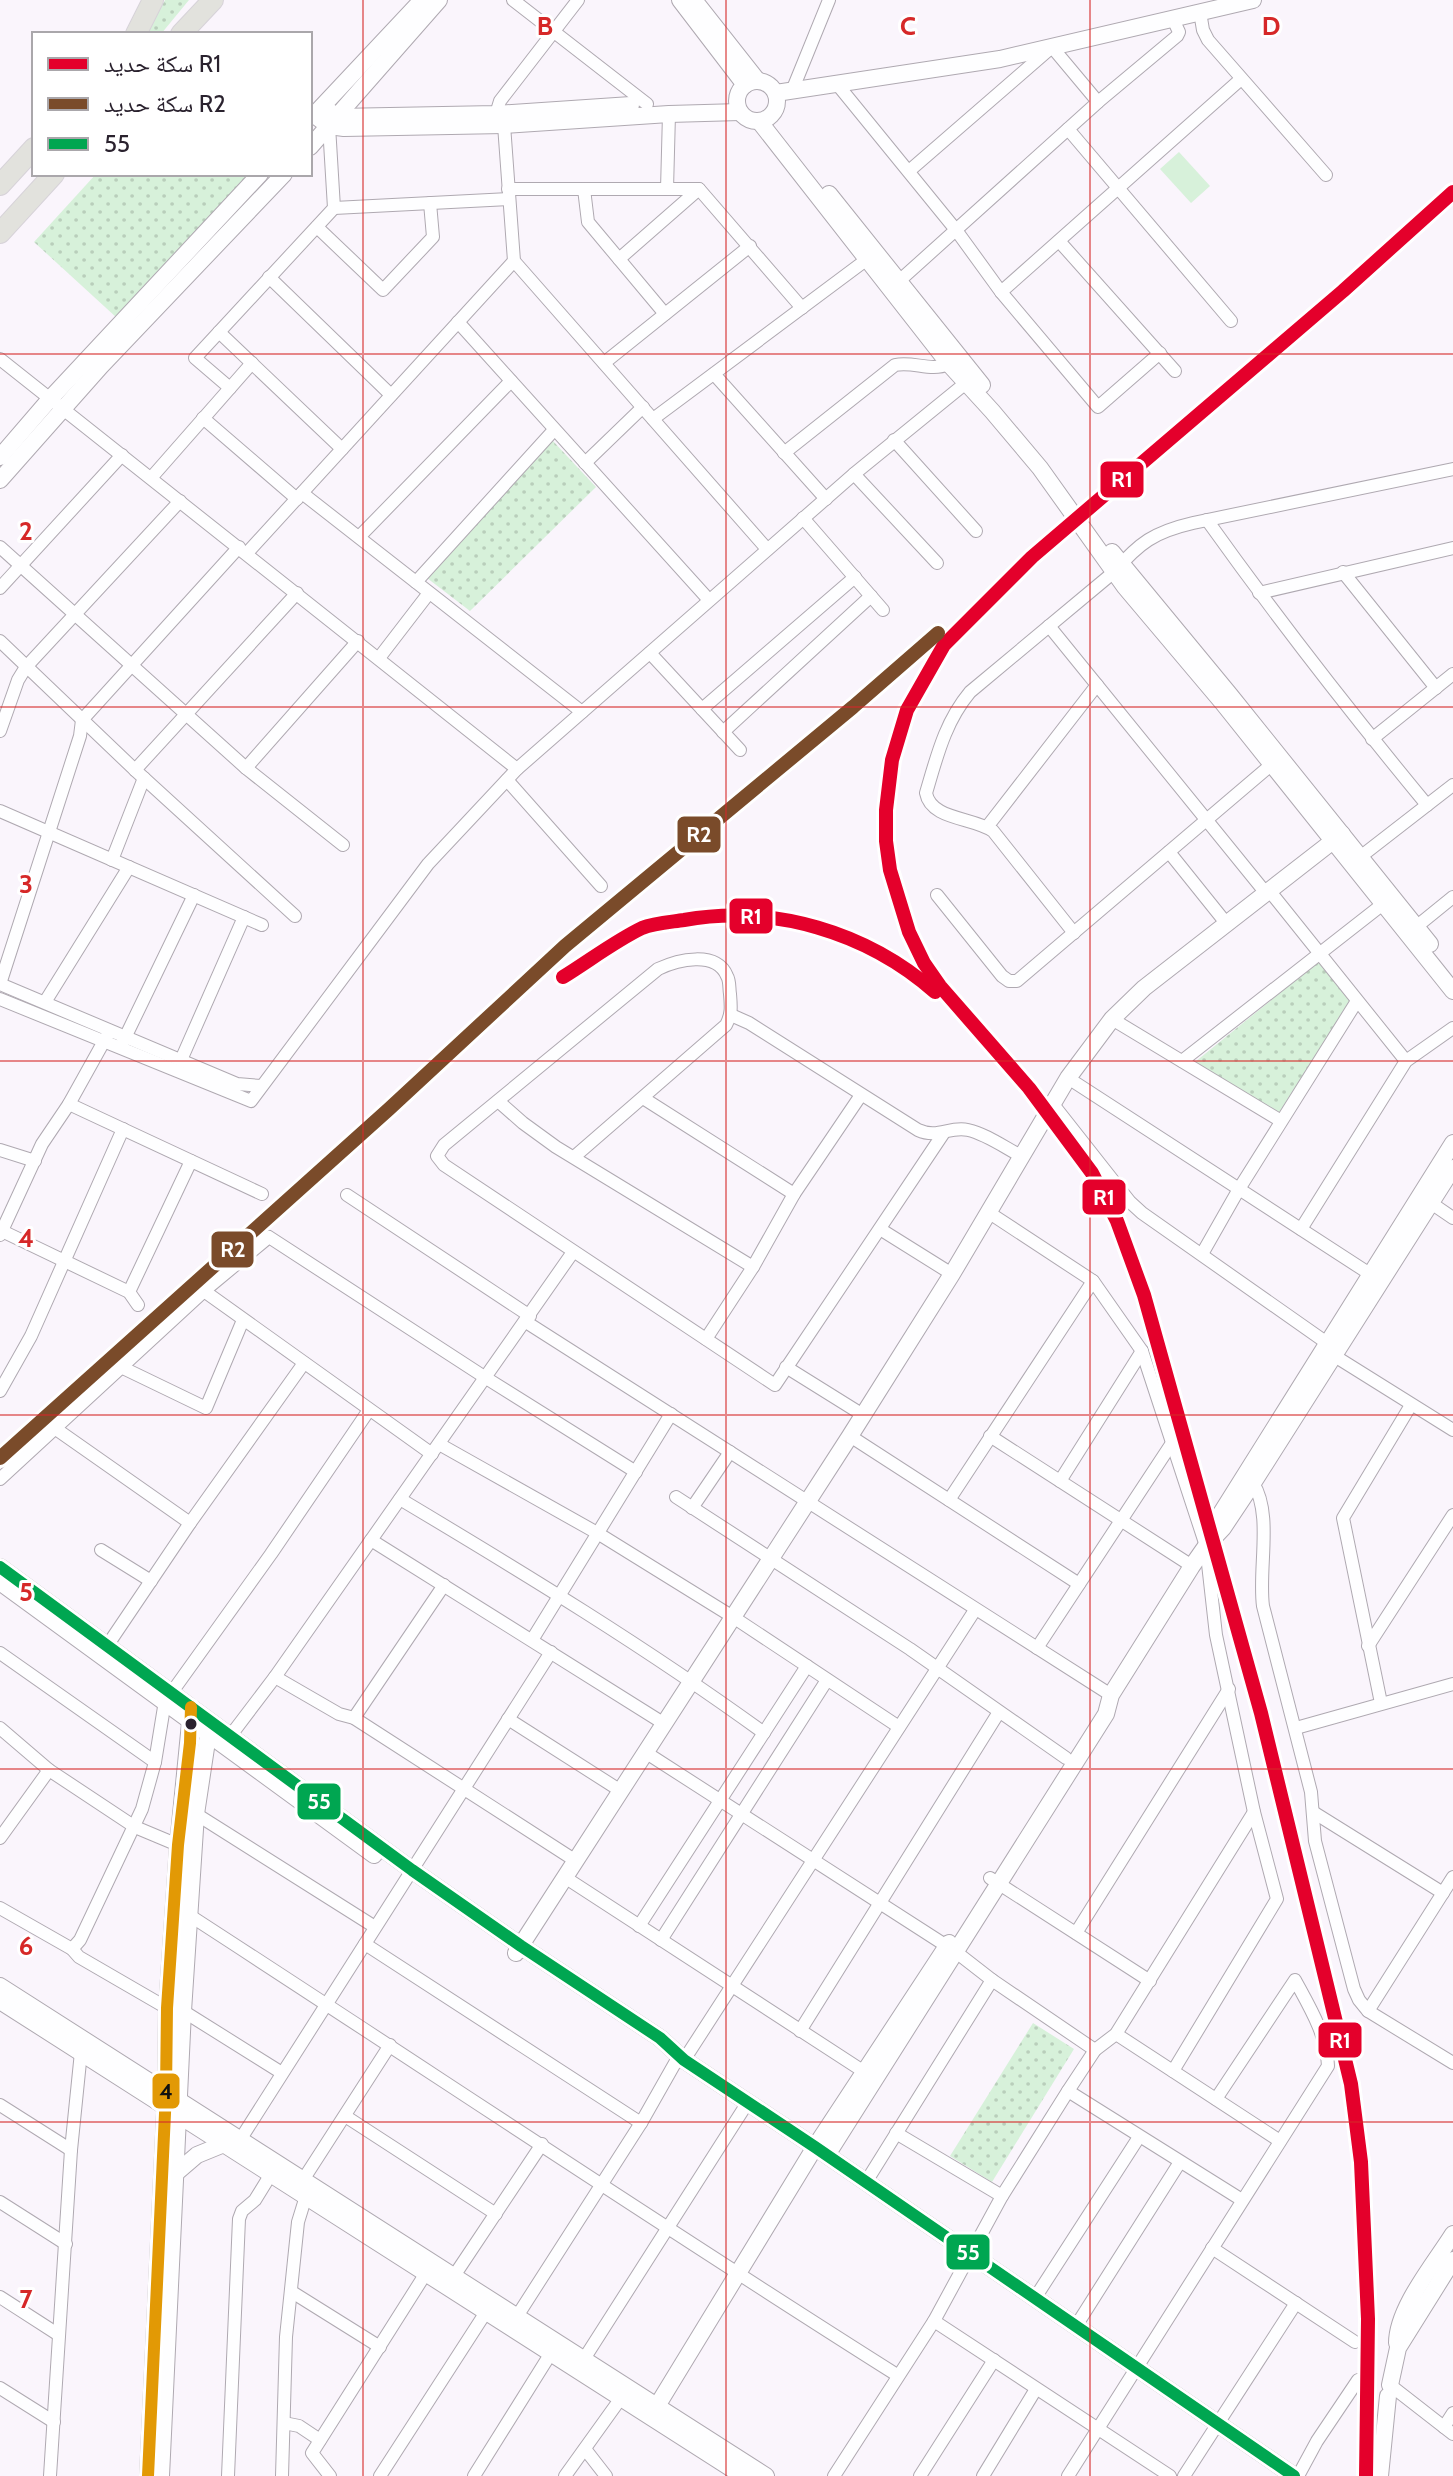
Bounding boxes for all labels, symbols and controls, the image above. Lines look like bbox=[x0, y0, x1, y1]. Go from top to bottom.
text: B bbox=[537, 10, 553, 42]
text: C bbox=[900, 10, 916, 42]
text: D bbox=[1262, 10, 1280, 42]
legend bbox=[32, 32, 312, 176]
text: سكة حديد R1 bbox=[104, 49, 221, 78]
text: سكة حديد R2 bbox=[104, 89, 226, 118]
text: 55 bbox=[104, 129, 130, 158]
line badge: R1 bbox=[1099, 460, 1145, 499]
text: R1 bbox=[1111, 466, 1133, 493]
text: 2 bbox=[19, 515, 33, 547]
line badge: R2 bbox=[676, 815, 722, 854]
text: R2 bbox=[686, 821, 712, 848]
text: 3 bbox=[19, 868, 33, 900]
line badge: R1 bbox=[728, 897, 774, 935]
text: R1 bbox=[740, 903, 762, 930]
line badge: R1 bbox=[1081, 1178, 1127, 1216]
text: R1 bbox=[1093, 1184, 1115, 1211]
text: 4 bbox=[18, 1222, 34, 1254]
line badge: R2 bbox=[210, 1230, 255, 1269]
text: R2 bbox=[220, 1236, 246, 1263]
text: 5 bbox=[19, 1576, 33, 1608]
unlabelled marker bbox=[183, 1716, 199, 1732]
line badge: 55 bbox=[296, 1782, 342, 1821]
text: 55 bbox=[307, 1788, 331, 1815]
text: 6 bbox=[19, 1930, 33, 1962]
line badge: R1 bbox=[1317, 2021, 1363, 2059]
text: R1 bbox=[1329, 2027, 1351, 2054]
line badge: 4 bbox=[151, 2072, 181, 2110]
text: 4 bbox=[159, 2078, 173, 2105]
line badge: 55 bbox=[945, 2233, 991, 2271]
text: 55 bbox=[956, 2239, 980, 2266]
text: 7 bbox=[19, 2283, 33, 2315]

